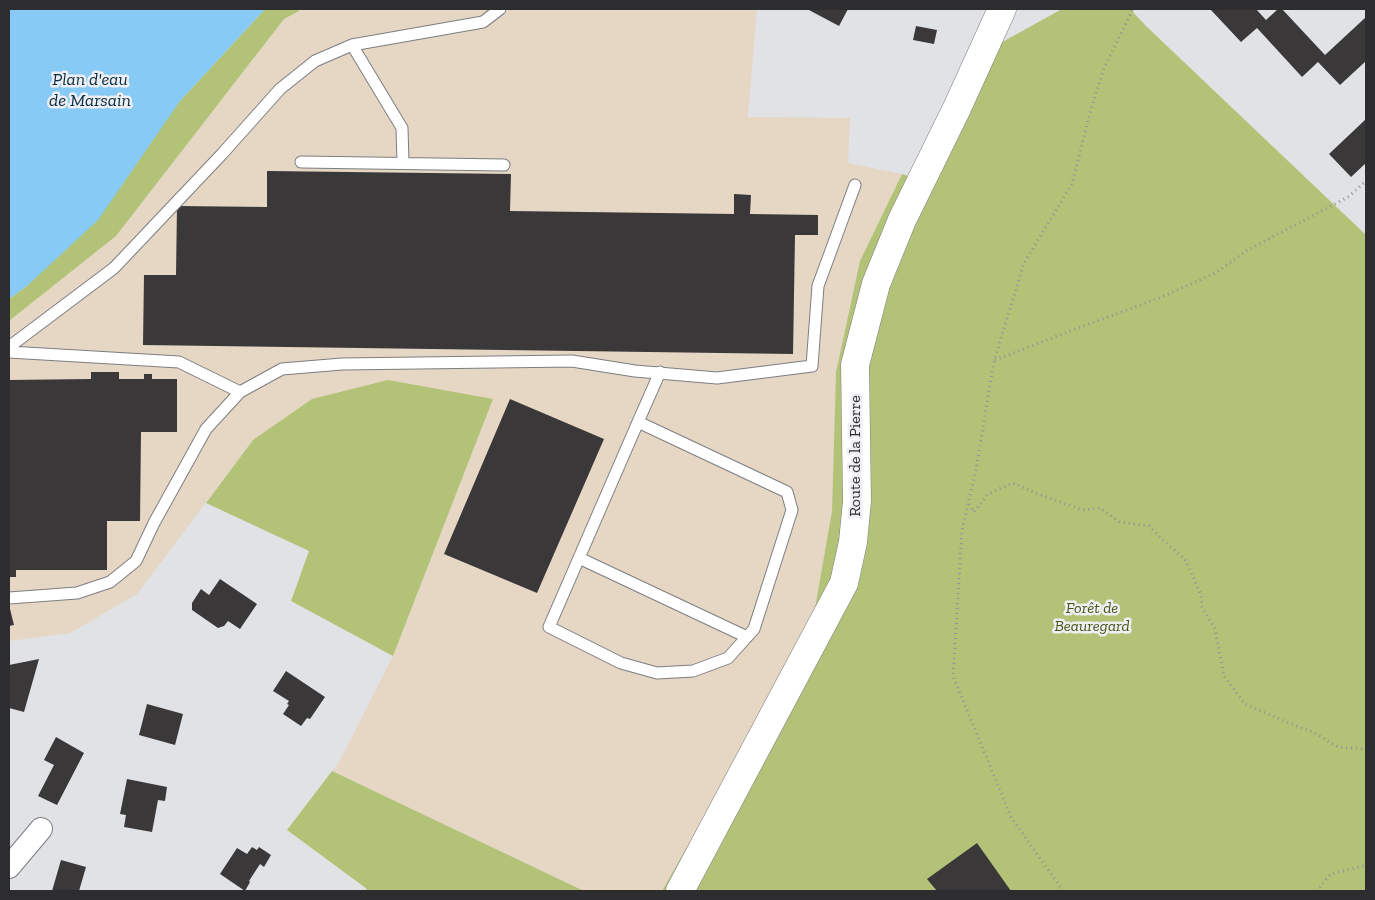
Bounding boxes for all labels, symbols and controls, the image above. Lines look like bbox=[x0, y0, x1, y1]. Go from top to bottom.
water label: Plan d'eau de Marsain bbox=[49, 69, 131, 112]
street label: Route de la Pierre bbox=[845, 395, 865, 517]
park label: Forêt de Beauregard bbox=[1054, 598, 1130, 636]

